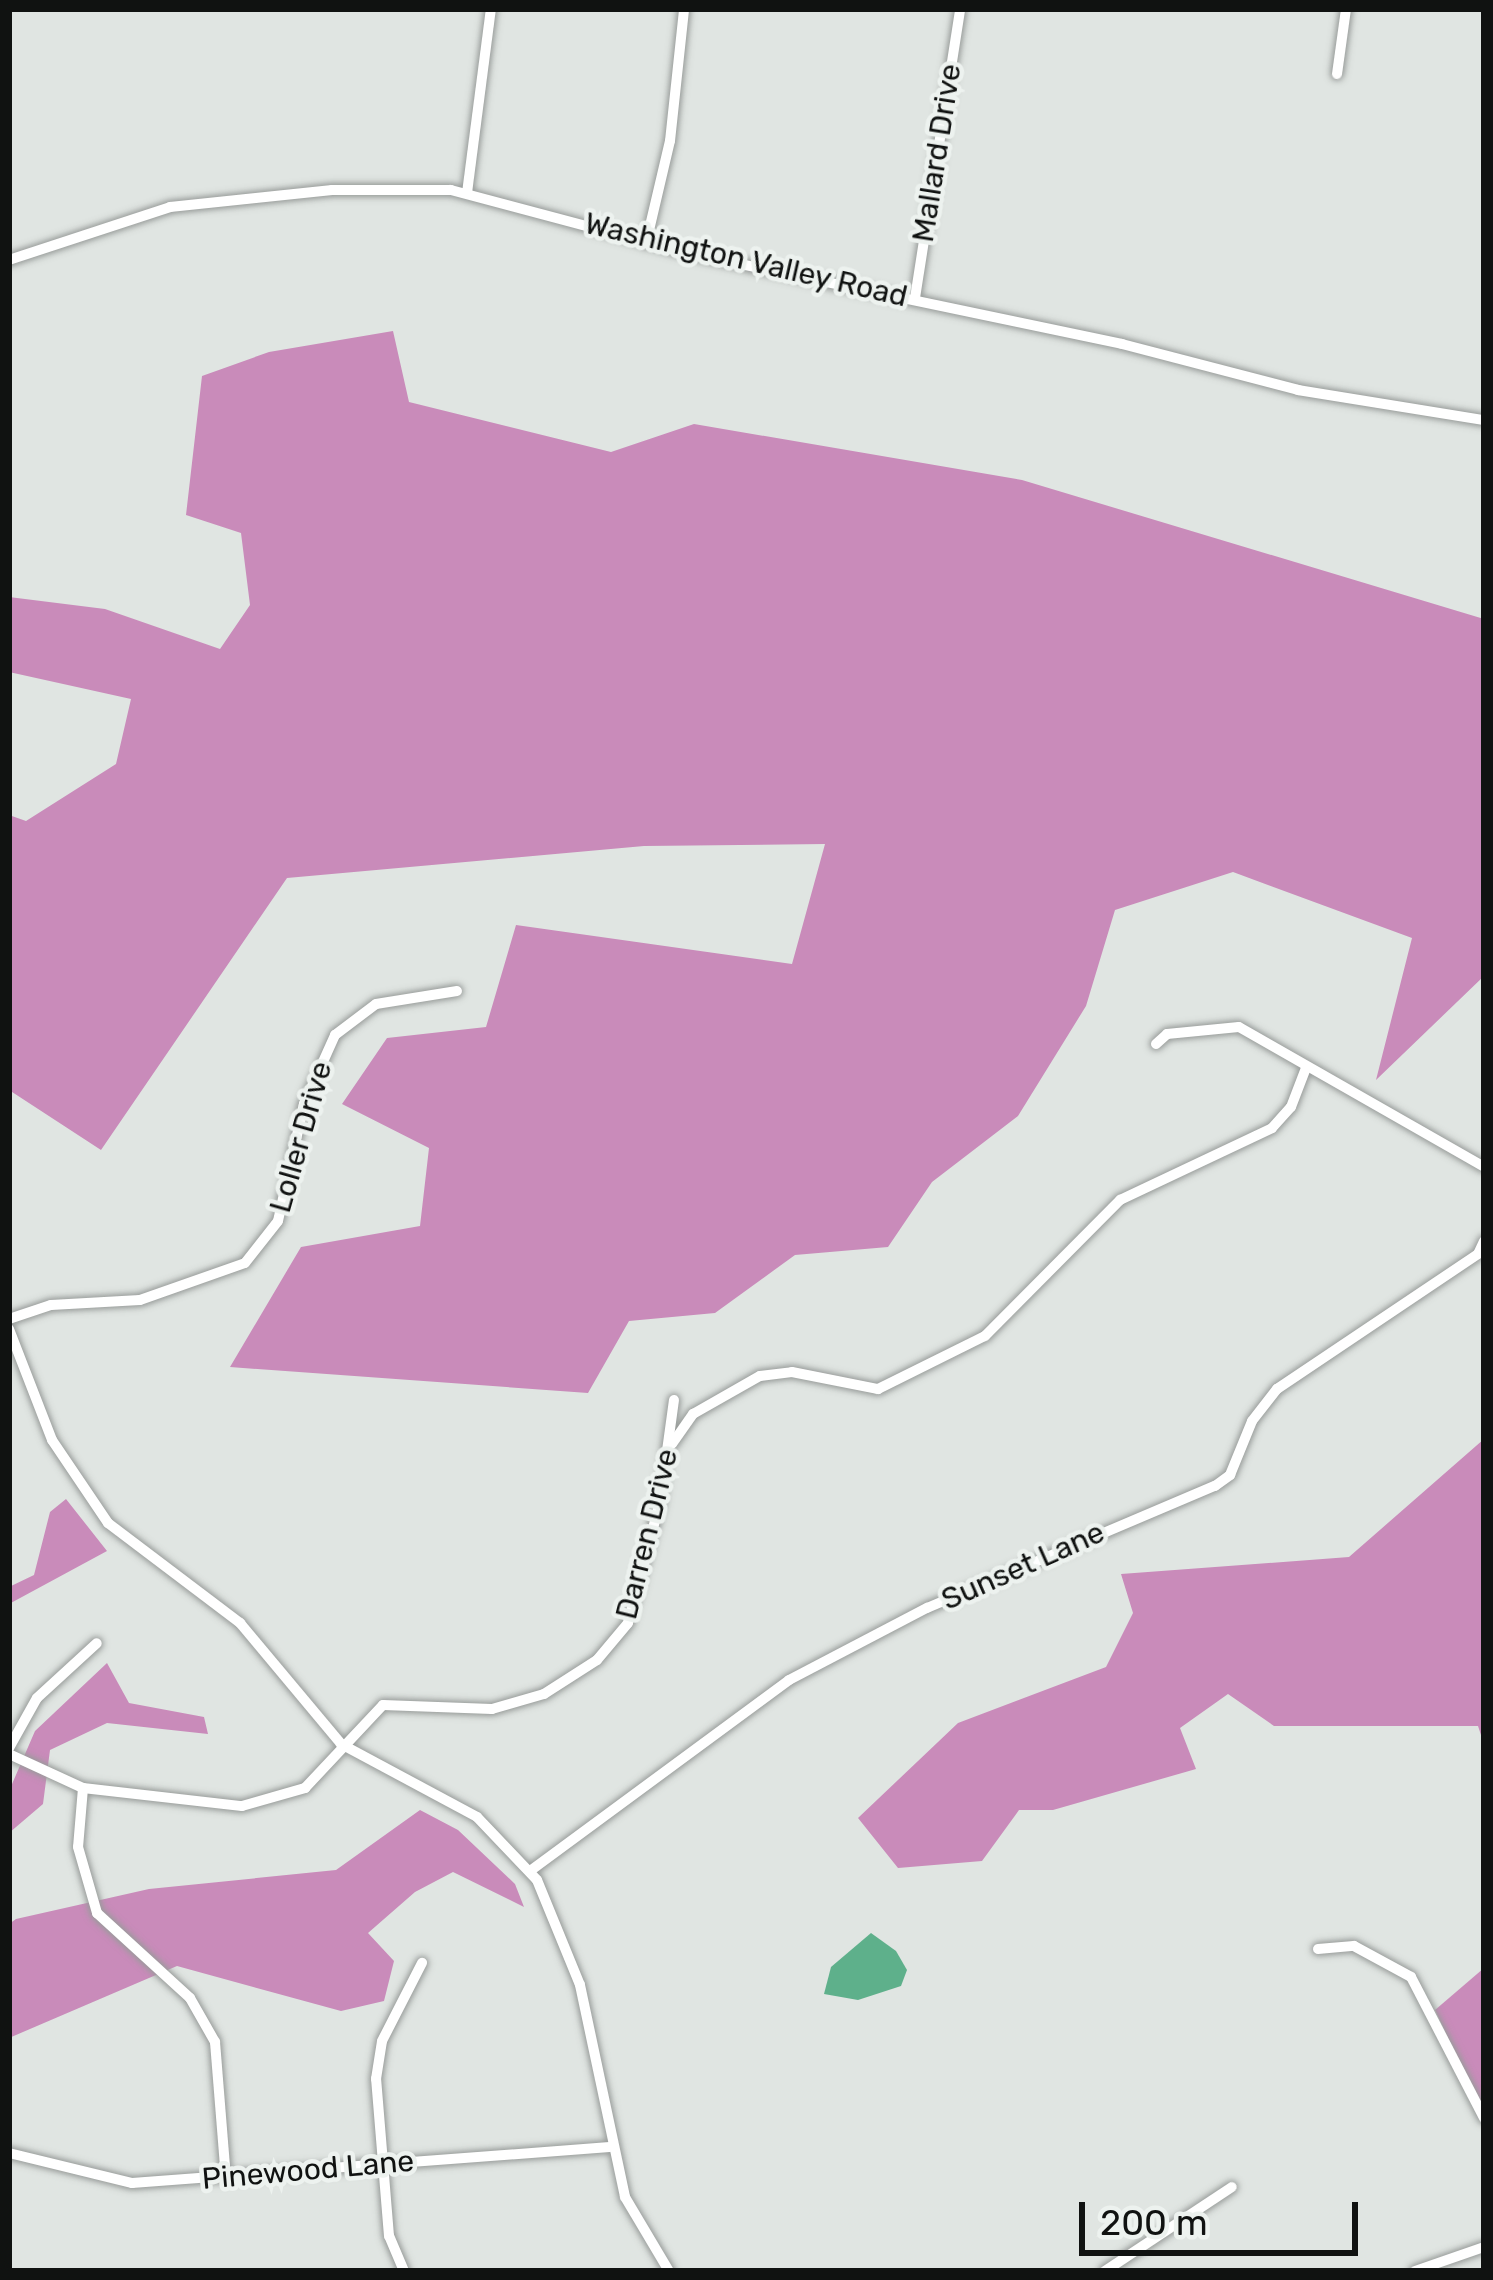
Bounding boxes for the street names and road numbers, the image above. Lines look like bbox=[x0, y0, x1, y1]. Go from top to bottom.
street label: Mallard Drive bbox=[905, 61, 969, 245]
street label: Washington Valley Road bbox=[580, 205, 912, 315]
street label: Loller Drive bbox=[262, 1057, 340, 1217]
street label: Darren Drive bbox=[608, 1445, 686, 1623]
street label: Sunset Lane bbox=[936, 1514, 1110, 1618]
street label: Pinewood Lane bbox=[200, 2143, 416, 2197]

